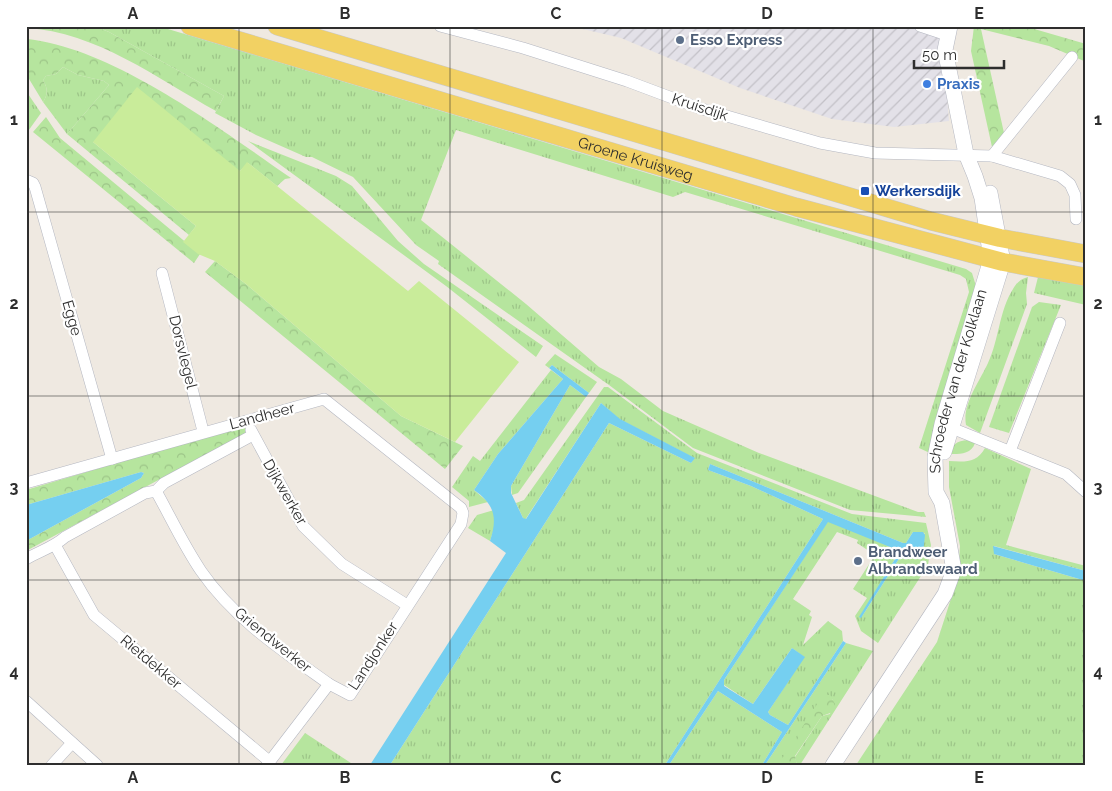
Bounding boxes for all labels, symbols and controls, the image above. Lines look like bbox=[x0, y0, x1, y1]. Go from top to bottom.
text: A bbox=[128, 4, 139, 23]
text: B bbox=[340, 4, 351, 23]
text: C bbox=[551, 4, 562, 23]
text: D bbox=[761, 4, 773, 23]
text: E bbox=[974, 4, 984, 23]
place label: Esso Express bbox=[690, 31, 783, 49]
marker: Esso Express bbox=[674, 34, 686, 46]
scale bar bbox=[914, 38, 1004, 70]
text: 50 m bbox=[922, 46, 957, 64]
place label: Praxis bbox=[937, 75, 980, 93]
marker: Praxis bbox=[921, 78, 933, 90]
street label: Kruisdijk bbox=[670, 89, 731, 125]
text: 1 bbox=[10, 110, 18, 129]
text: 1 bbox=[1094, 110, 1102, 129]
street label: Groene Kruisweg bbox=[576, 133, 695, 185]
place label: Werkersdijk bbox=[875, 182, 961, 200]
marker: Werkersdijk bbox=[859, 185, 871, 197]
street label: Schroeder van der Kolklaan bbox=[926, 287, 991, 474]
text: 2 bbox=[9, 294, 19, 313]
text: 2 bbox=[1093, 294, 1103, 313]
street label: Egge bbox=[58, 298, 86, 338]
street label: Dorsvlegel bbox=[165, 313, 201, 391]
street label: Landheer bbox=[227, 398, 297, 433]
street label: Dijkwerker bbox=[259, 456, 311, 529]
text: 3 bbox=[10, 478, 19, 497]
text: 3 bbox=[1094, 478, 1103, 497]
place label: Brandweer Albrandswaard bbox=[868, 543, 978, 578]
marker: Brandweer Albrandswaard bbox=[852, 555, 864, 567]
street label: Griendwerker bbox=[231, 604, 316, 677]
street label: Landjonker bbox=[344, 618, 402, 693]
street label: Rietdekker bbox=[117, 631, 186, 693]
text: 4 bbox=[9, 662, 19, 681]
text: 4 bbox=[1093, 662, 1103, 681]
text: A bbox=[128, 768, 139, 787]
text: B bbox=[340, 768, 351, 787]
text: C bbox=[551, 768, 562, 787]
text: D bbox=[761, 768, 773, 787]
text: E bbox=[974, 768, 984, 787]

